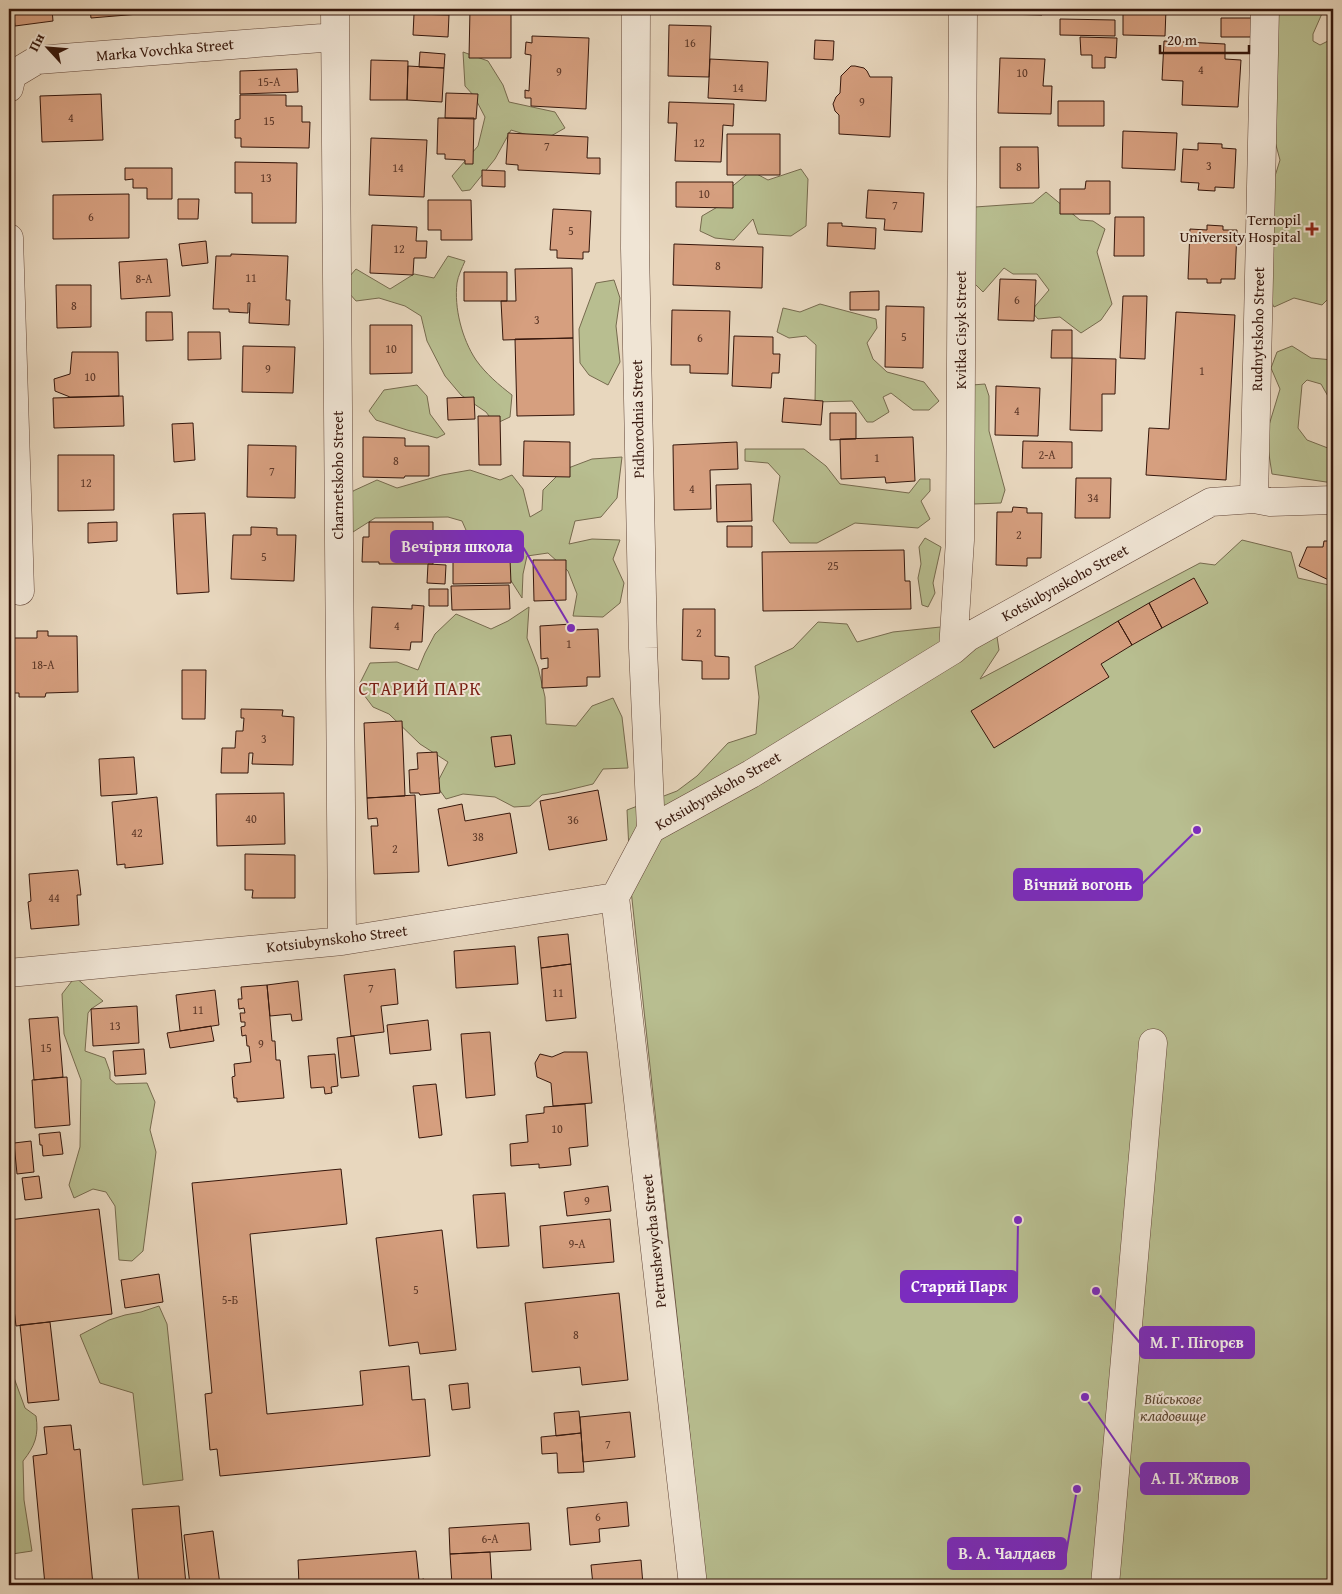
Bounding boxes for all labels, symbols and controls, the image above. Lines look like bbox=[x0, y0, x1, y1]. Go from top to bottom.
north arrow bbox=[22, 22, 72, 72]
scale bar bbox=[1160, 22, 1248, 54]
text: Пн bbox=[23, 29, 49, 55]
text: 20 m bbox=[1167, 29, 1198, 50]
street label: Marka Vovchka Street bbox=[95, 33, 235, 66]
house number: 16 bbox=[684, 34, 696, 51]
house number: 4 bbox=[1198, 61, 1204, 78]
house number: 9 bbox=[556, 63, 562, 80]
house number: 10 bbox=[1016, 64, 1028, 81]
house number: 15-А bbox=[258, 73, 281, 90]
house number: 14 bbox=[732, 79, 744, 96]
house number: 9 bbox=[859, 93, 865, 110]
house number: 4 bbox=[68, 109, 74, 126]
house number: 15 bbox=[263, 112, 275, 129]
house number: 12 bbox=[693, 134, 705, 151]
house number: 7 bbox=[544, 138, 550, 155]
house number: 3 bbox=[1206, 157, 1212, 174]
house number: 8 bbox=[1016, 158, 1022, 175]
house number: 14 bbox=[392, 159, 404, 176]
house number: 13 bbox=[260, 169, 272, 186]
house number: 10 bbox=[698, 185, 710, 202]
house number: 7 bbox=[892, 197, 898, 214]
house number: 6 bbox=[88, 208, 94, 225]
place label: Ternopil University Hospital bbox=[1179, 209, 1301, 247]
house number: 5 bbox=[568, 222, 574, 239]
marker: Ternopil University Hospital bbox=[1305, 222, 1319, 236]
house number: 12 bbox=[393, 240, 405, 257]
house number: 8 bbox=[715, 257, 721, 274]
street label: Rudnytskoho Street bbox=[1246, 266, 1269, 391]
house number: 11 bbox=[245, 269, 257, 286]
house number: 8-А bbox=[135, 270, 153, 287]
street label: Kvitka Cisyk Street bbox=[950, 270, 971, 389]
house number: 6 bbox=[1014, 291, 1020, 308]
house number: 8 bbox=[71, 297, 77, 314]
house number: 3 bbox=[534, 311, 540, 328]
house number: 5 bbox=[901, 328, 907, 345]
house number: 6 bbox=[697, 329, 703, 346]
house number: 10 bbox=[385, 340, 397, 357]
street label: Pidhorodnia Street bbox=[626, 359, 649, 479]
house number: 9 bbox=[265, 360, 271, 377]
house number: 1 bbox=[1199, 362, 1205, 379]
house number: 10 bbox=[84, 368, 96, 385]
house number: 4 bbox=[1014, 402, 1020, 419]
street label: Charnetskoho Street bbox=[327, 410, 348, 539]
house number: 2-А bbox=[1038, 446, 1056, 463]
house number: 1 bbox=[874, 449, 880, 466]
house number: 8 bbox=[393, 452, 399, 469]
house number: 7 bbox=[269, 463, 275, 480]
house number: 12 bbox=[80, 474, 92, 491]
house number: 4 bbox=[689, 480, 695, 497]
house number: 34 bbox=[1087, 489, 1099, 506]
house number: 2 bbox=[1016, 526, 1022, 543]
callout: Вечірня школа bbox=[391, 531, 523, 562]
text: Вечірня школа bbox=[401, 534, 514, 558]
street label: Kotsiubynskoho Street bbox=[998, 539, 1133, 626]
house number: 5 bbox=[261, 548, 267, 565]
house number: 25 bbox=[827, 557, 839, 574]
house number: 4 bbox=[394, 617, 400, 634]
house number: 2 bbox=[696, 624, 702, 641]
house number: 1 bbox=[566, 635, 572, 652]
house number: 18-А bbox=[32, 656, 55, 673]
district label: СТАРИЙ ПАРК bbox=[359, 675, 481, 702]
house number: 3 bbox=[261, 730, 267, 747]
street label: Kotsiubynskoho Street bbox=[651, 746, 785, 835]
house number: 40 bbox=[245, 810, 257, 827]
house number: 36 bbox=[567, 811, 579, 828]
house number: 42 bbox=[131, 824, 143, 841]
house number: 38 bbox=[472, 828, 484, 845]
house number: 2 bbox=[392, 840, 398, 857]
callout: Вічний вогонь bbox=[1014, 869, 1142, 900]
text: Вічний вогонь bbox=[1024, 872, 1132, 896]
house number: 44 bbox=[48, 889, 60, 906]
street label: Kotsiubynskoho Street bbox=[265, 919, 409, 958]
house number: 7 bbox=[368, 980, 374, 997]
house number: 11 bbox=[552, 984, 564, 1001]
house number: 11 bbox=[192, 1001, 204, 1018]
house number: 13 bbox=[109, 1017, 121, 1034]
house number: 9 bbox=[258, 1035, 264, 1052]
house number: 15 bbox=[40, 1039, 52, 1056]
house number: 10 bbox=[551, 1120, 563, 1137]
street label: Petrushevycha Street bbox=[636, 1173, 671, 1309]
house number: 9 bbox=[584, 1192, 590, 1209]
house number: 9-А bbox=[568, 1235, 586, 1252]
callout: Старий Парк bbox=[901, 1271, 1017, 1302]
text: Старий Парк bbox=[911, 1274, 1008, 1298]
house number: 5 bbox=[413, 1281, 419, 1298]
house number: 5-Б bbox=[222, 1291, 239, 1308]
house number: 8 bbox=[573, 1326, 579, 1343]
callout: М. Г. Пігорєв bbox=[1140, 1327, 1254, 1358]
text: М. Г. Пігорєв bbox=[1150, 1330, 1244, 1354]
park label: Військове кладовище bbox=[1140, 1388, 1206, 1426]
house number: 7 bbox=[605, 1436, 611, 1453]
callout: А. П. Живов bbox=[1141, 1463, 1249, 1494]
text: А. П. Живов bbox=[1151, 1466, 1239, 1490]
house number: 6 bbox=[595, 1508, 601, 1525]
house number: 6-А bbox=[481, 1530, 499, 1547]
callout: В. А. Чалдаєв bbox=[948, 1538, 1066, 1569]
text: В. А. Чалдаєв bbox=[958, 1541, 1056, 1565]

